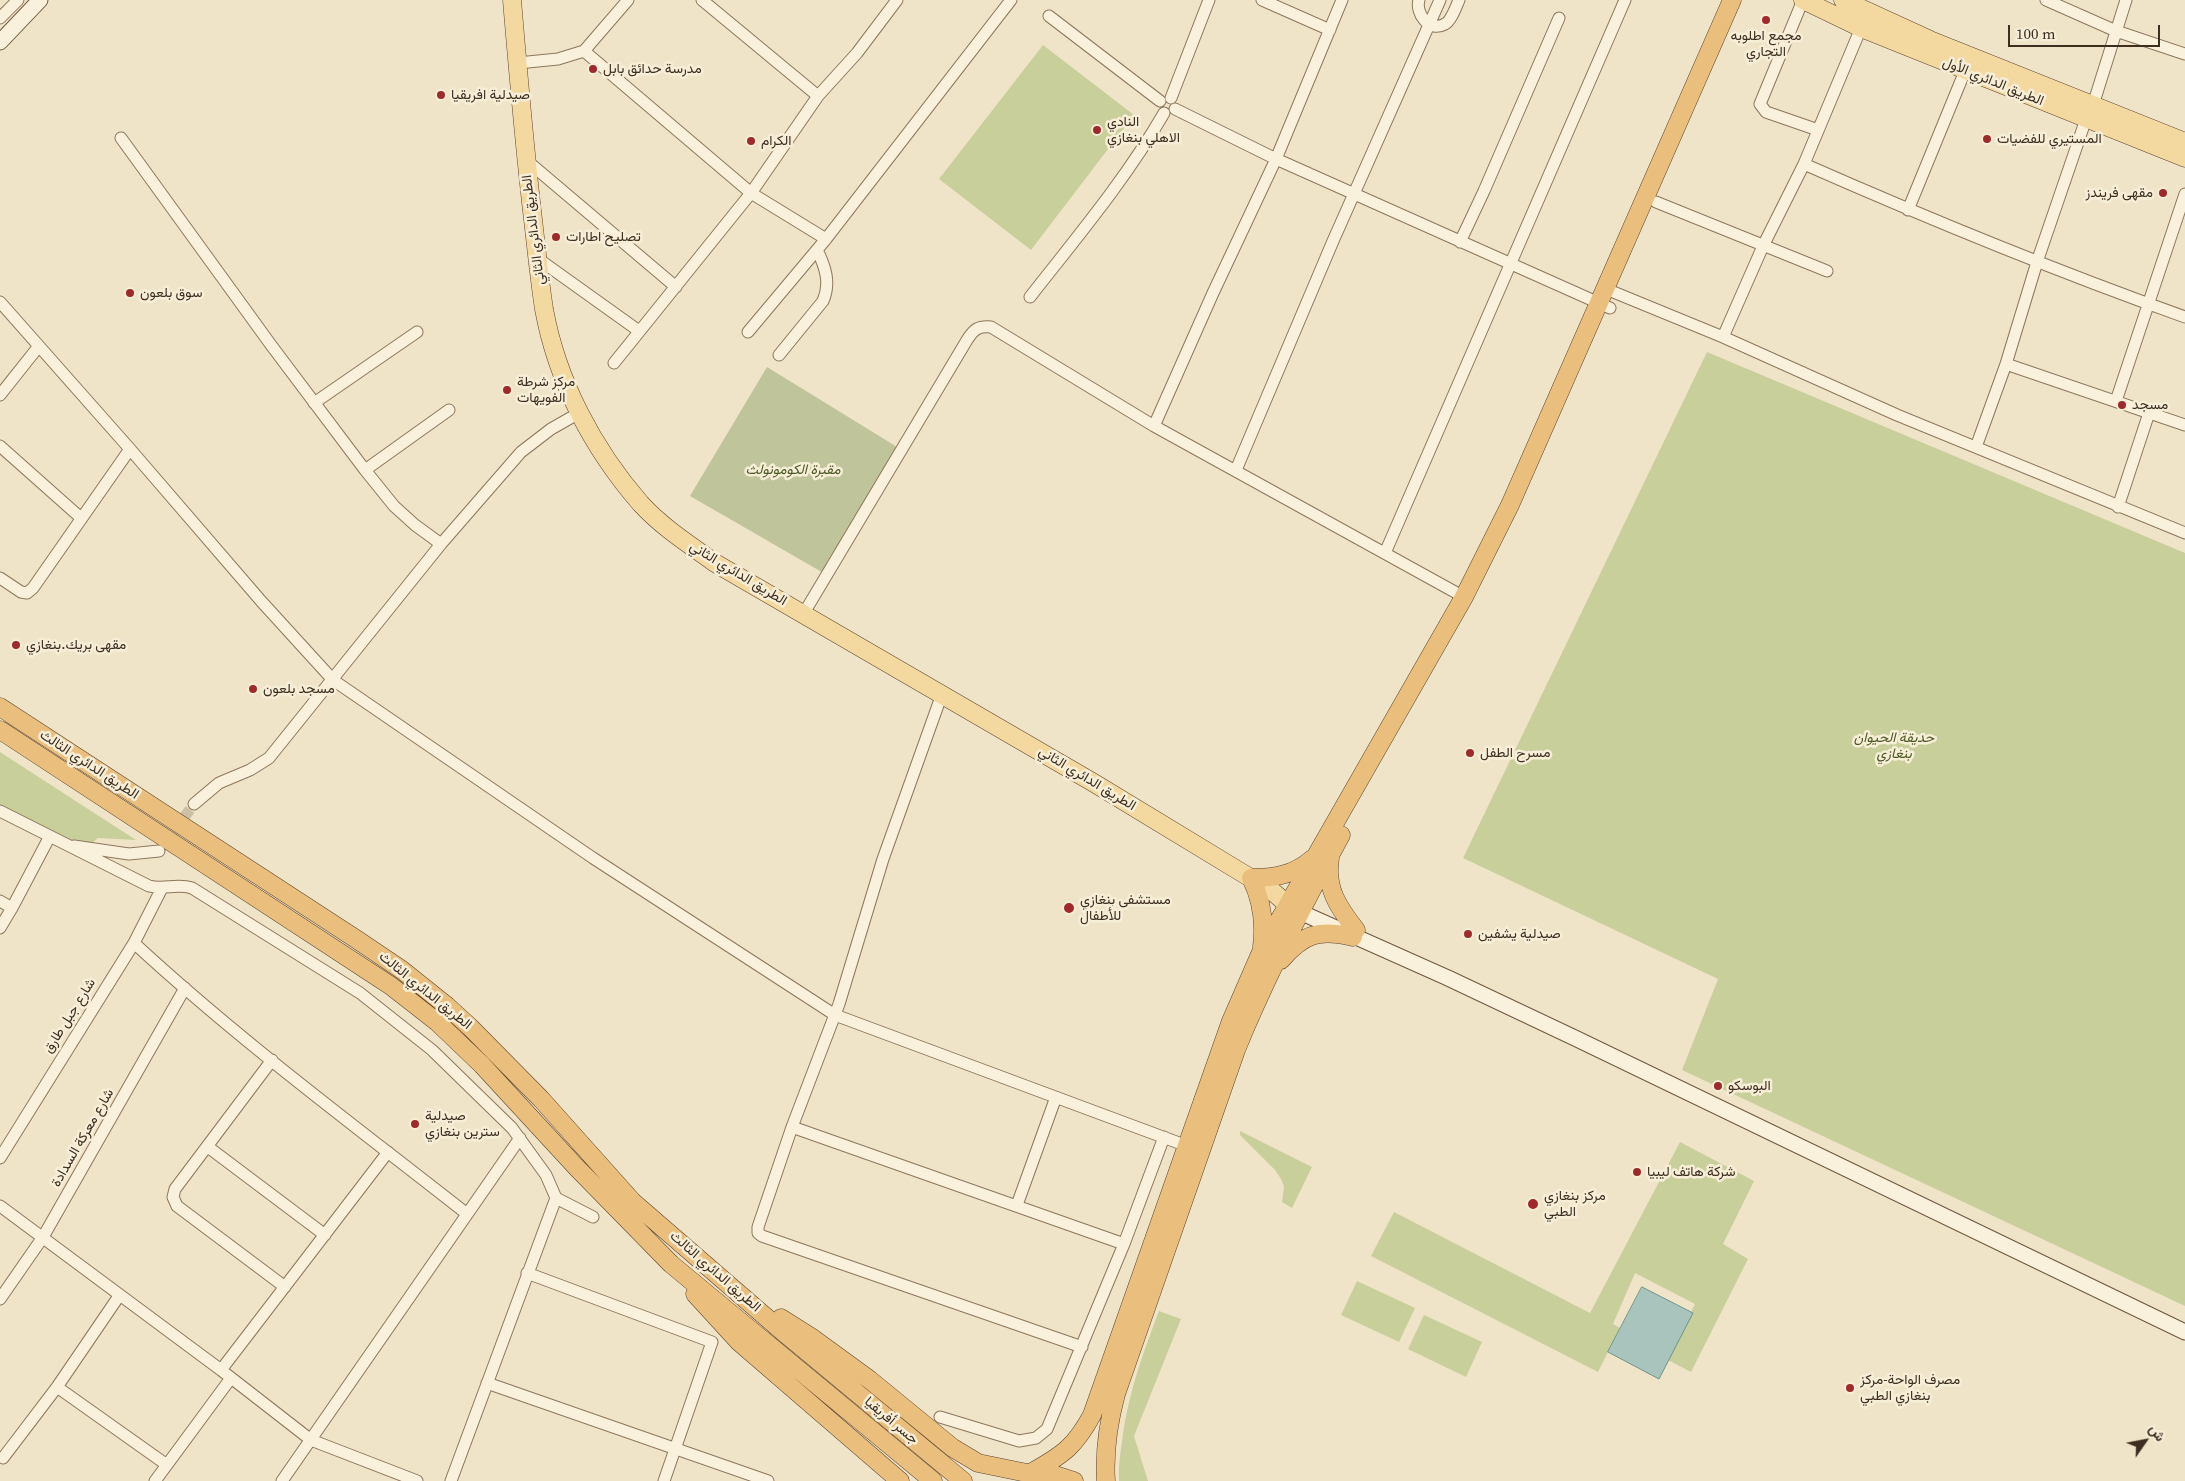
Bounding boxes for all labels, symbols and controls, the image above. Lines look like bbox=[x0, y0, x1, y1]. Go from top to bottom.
marker: مجمع اطلوبه التجاري bbox=[1760, 14, 1772, 26]
scale bar bbox=[2010, 15, 2162, 47]
text: 100 m bbox=[2016, 23, 2056, 44]
place label: مجمع اطلوبه التجاري bbox=[1730, 28, 1802, 60]
street label: الطريق الدائري الأول bbox=[1940, 54, 2046, 110]
place label: مدرسة حدائق بابل bbox=[603, 61, 702, 77]
marker: مدرسة حدائق بابل bbox=[587, 63, 599, 75]
place label: صيدلية افريقيا bbox=[451, 87, 530, 103]
marker: صيدلية افريقيا bbox=[435, 89, 447, 101]
place label: النادي الاهلي بنغازي bbox=[1107, 114, 1180, 146]
marker: النادي الاهلي بنغازي bbox=[1091, 124, 1103, 136]
place label: المستيري للفضيات bbox=[1997, 131, 2102, 147]
place label: الكرام bbox=[761, 133, 791, 149]
marker: المستيري للفضيات bbox=[1981, 133, 1993, 145]
marker: الكرام bbox=[745, 135, 757, 147]
street label: الطريق الدائري الثاني bbox=[519, 174, 549, 286]
place label: مقهى فريندز bbox=[2086, 185, 2153, 201]
marker: مقهى فريندز bbox=[2157, 187, 2169, 199]
place label: تصليح اطارات bbox=[566, 229, 641, 245]
marker: تصليح اطارات bbox=[550, 231, 562, 243]
place label: سوق بلعون bbox=[140, 285, 203, 301]
marker: سوق بلعون bbox=[124, 287, 136, 299]
place label: مركز شرطة الفويهات bbox=[517, 374, 575, 407]
marker: مركز شرطة الفويهات bbox=[501, 384, 513, 396]
place label: مسجد bbox=[2132, 397, 2168, 413]
marker: مسجد bbox=[2116, 399, 2128, 411]
park label: مقبرة الكومونولث bbox=[745, 462, 841, 478]
street label: الطريق الدائري الثاني bbox=[686, 538, 790, 610]
place label: مقهى بريك.بنغازي bbox=[26, 637, 126, 653]
marker: مقهى بريك.بنغازي bbox=[10, 639, 22, 651]
place label: مسجد بلعون bbox=[263, 681, 335, 697]
marker: مسجد بلعون bbox=[247, 683, 259, 695]
street label: الطريق الدائري الثالث bbox=[36, 727, 142, 803]
park label: حديقة الحيوان بنغازي bbox=[1854, 730, 1934, 762]
street label: الطريق الدائري الثاني bbox=[1035, 743, 1139, 815]
place label: مسرح الطفل bbox=[1480, 745, 1550, 761]
marker: مسرح الطفل bbox=[1464, 747, 1476, 759]
place label: مستشفى بنغازي للأطفال bbox=[1080, 892, 1171, 924]
marker: مستشفى بنغازي للأطفال bbox=[1062, 901, 1076, 915]
place label: صيدلية يشفين bbox=[1478, 926, 1561, 942]
marker: صيدلية يشفين bbox=[1462, 928, 1474, 940]
street label: الطريق الدائري الثالث bbox=[375, 948, 475, 1034]
street label: شارع جبل طارق bbox=[40, 975, 100, 1057]
place label: البوسكو bbox=[1728, 1078, 1771, 1094]
marker: البوسكو bbox=[1712, 1080, 1724, 1092]
street label: شارع معركة السدادة bbox=[48, 1086, 118, 1190]
place label: صيدلية سترين بنغازي bbox=[425, 1108, 500, 1140]
marker: صيدلية سترين بنغازي bbox=[409, 1118, 421, 1130]
place label: شركة هاتف ليبيا bbox=[1647, 1164, 1736, 1180]
marker: شركة هاتف ليبيا bbox=[1631, 1166, 1643, 1178]
place label: مركز بنغازي الطبي bbox=[1544, 1188, 1606, 1220]
marker: مركز بنغازي الطبي bbox=[1526, 1197, 1540, 1211]
street label: الطريق الدائري الثالث bbox=[666, 1228, 764, 1316]
place label: مصرف الواحة-مركز بنغازي الطبي bbox=[1860, 1372, 1960, 1404]
marker: مصرف الواحة-مركز بنغازي الطبي bbox=[1844, 1382, 1856, 1394]
street label: جسر أفريقيا bbox=[861, 1394, 921, 1448]
north arrow bbox=[2120, 1416, 2170, 1466]
text: ش bbox=[2145, 1420, 2171, 1445]

